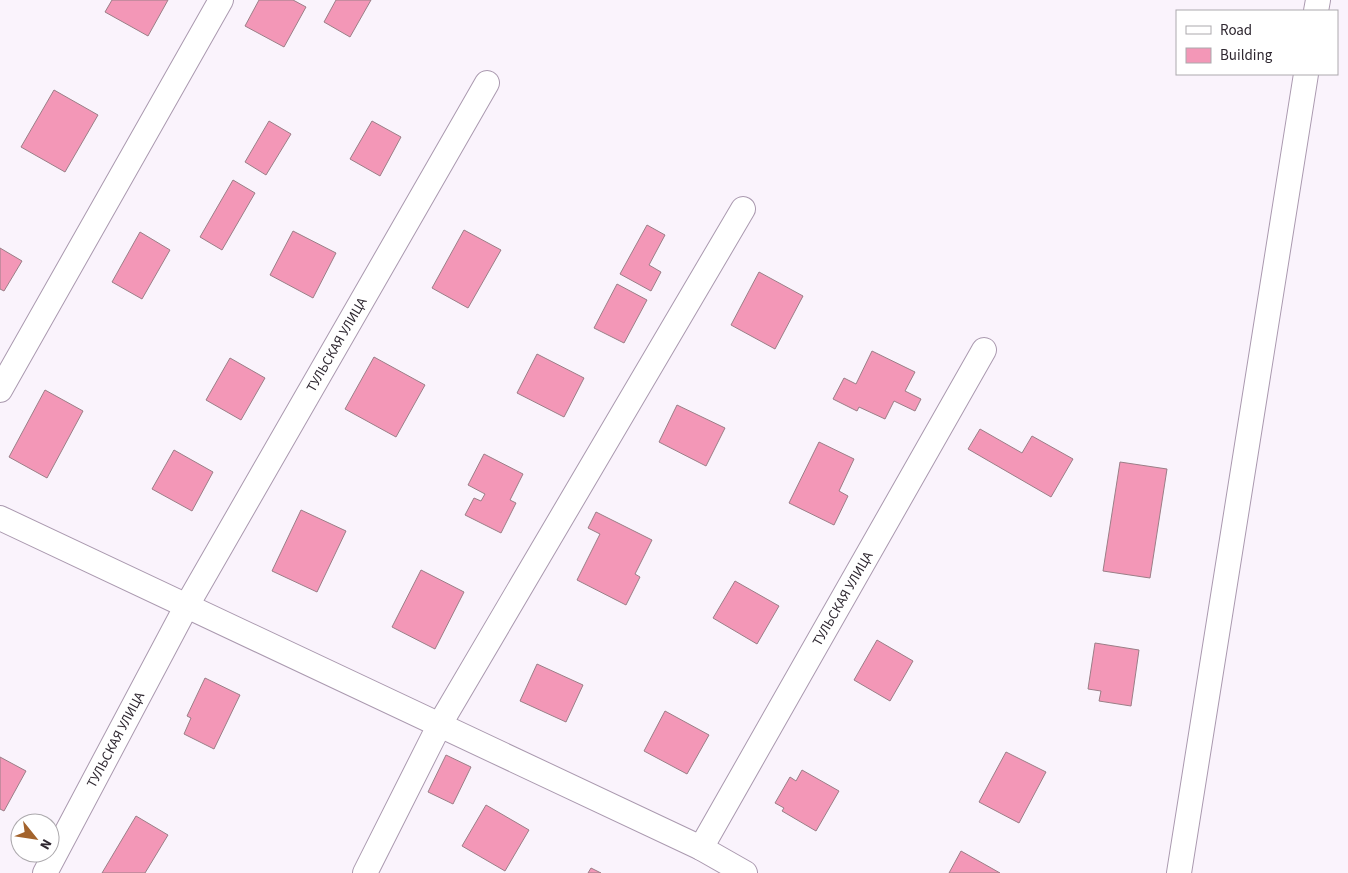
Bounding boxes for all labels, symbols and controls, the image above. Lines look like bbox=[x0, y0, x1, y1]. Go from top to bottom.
legend bbox=[1176, 10, 1338, 75]
text: Road bbox=[1220, 20, 1252, 41]
text: Building bbox=[1220, 45, 1273, 66]
street label: ТУЛЬСКАЯ УЛИЦА bbox=[302, 294, 372, 396]
street label: ТУЛЬСКАЯ УЛИЦА bbox=[808, 548, 878, 650]
street label: ТУЛЬСКАЯ УЛИЦА bbox=[82, 688, 150, 792]
north arrow bbox=[10, 813, 60, 863]
text: N bbox=[34, 835, 56, 853]

